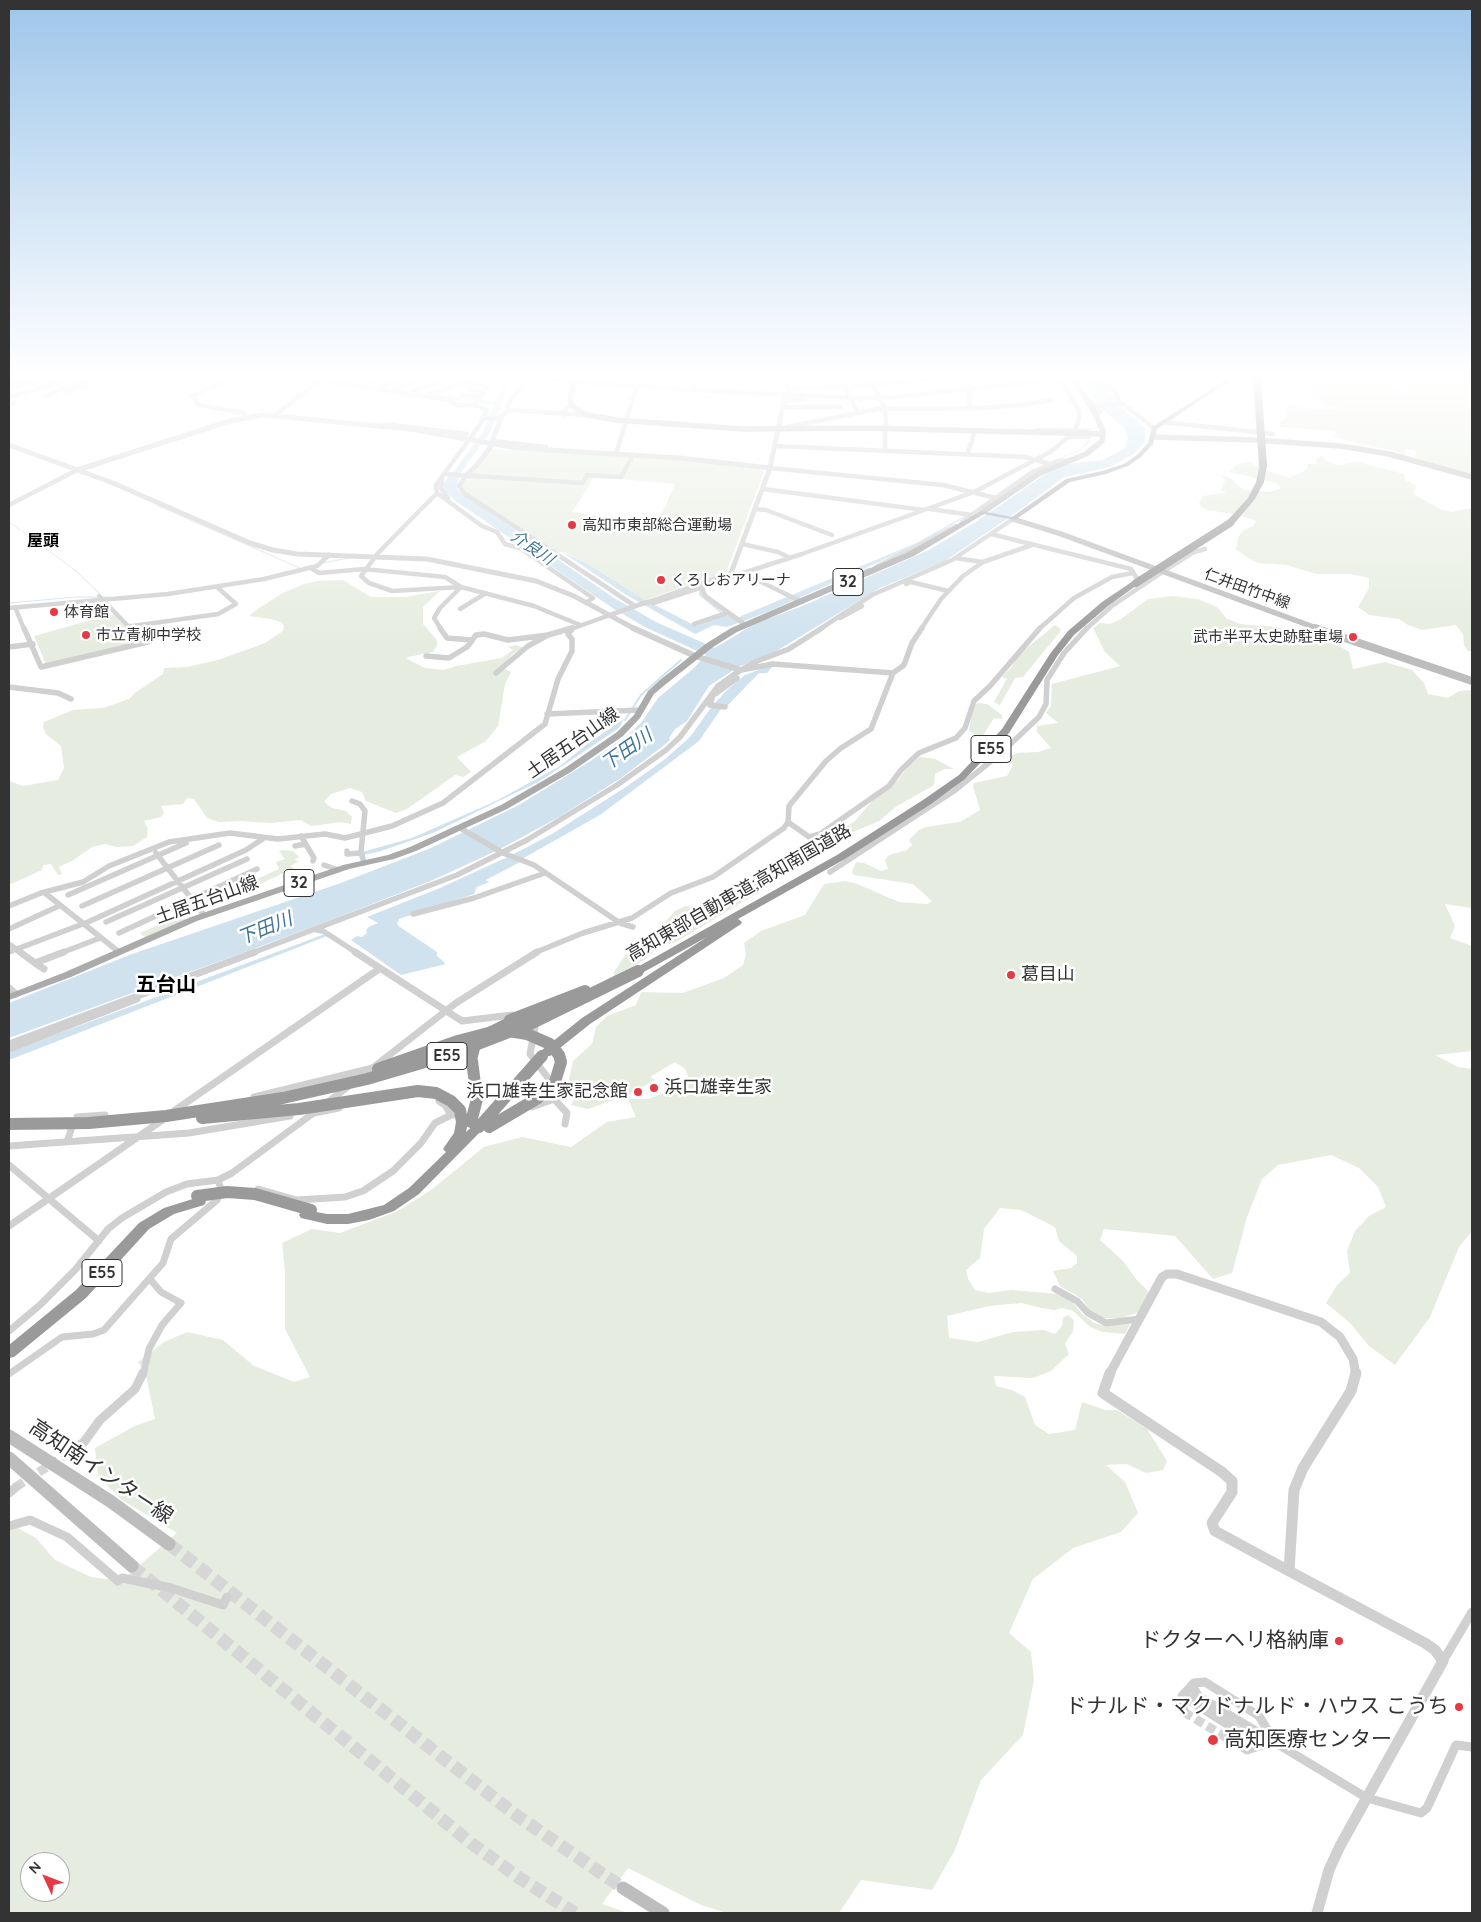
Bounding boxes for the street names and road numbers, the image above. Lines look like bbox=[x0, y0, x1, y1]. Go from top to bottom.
street label: 仁井田竹中線 bbox=[1202, 565, 1292, 613]
road number: 32 bbox=[833, 568, 863, 596]
street label: 土居五台山線 bbox=[523, 703, 623, 783]
road number: E55 bbox=[971, 736, 1011, 762]
street label: 高知東部自動車道;高知南国道路 bbox=[623, 820, 855, 966]
road number: 32 bbox=[284, 870, 314, 896]
street label: 土居五台山線 bbox=[153, 871, 261, 929]
road number: E55 bbox=[427, 1042, 467, 1070]
road number: E55 bbox=[82, 1260, 122, 1286]
street label: 高知南インター線 bbox=[24, 1415, 178, 1529]

